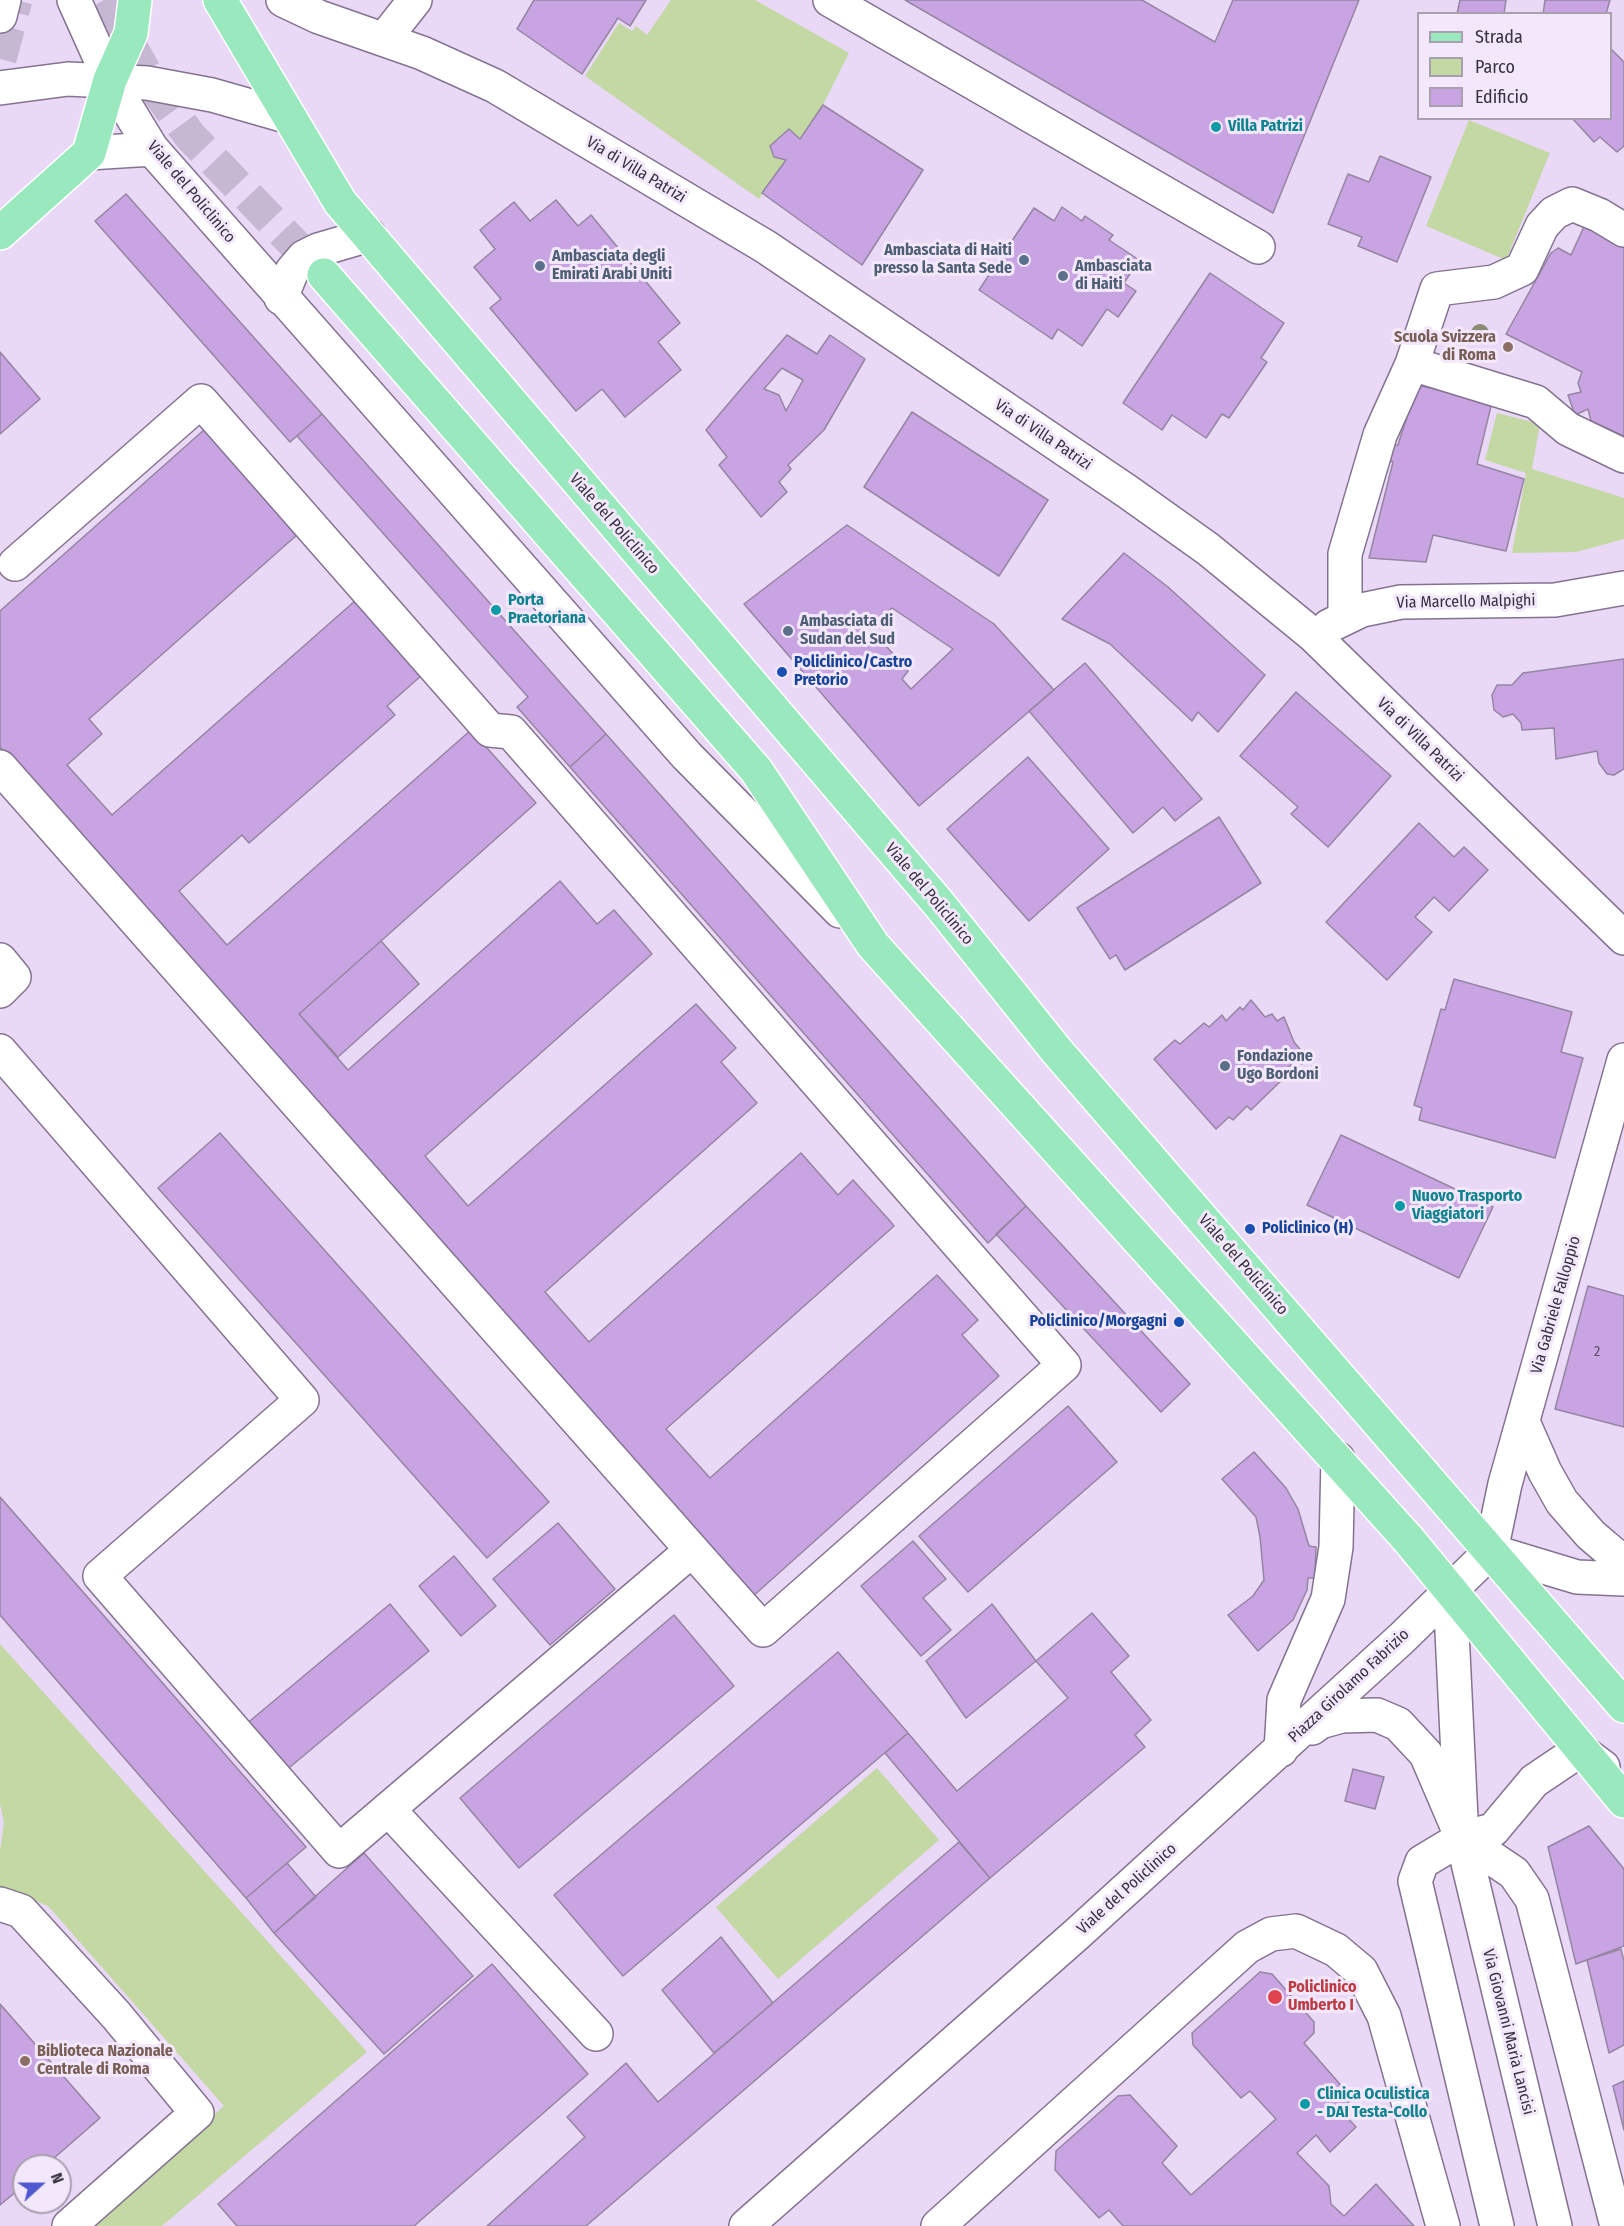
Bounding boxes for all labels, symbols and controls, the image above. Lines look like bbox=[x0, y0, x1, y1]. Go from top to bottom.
legend bbox=[1417, 12, 1612, 120]
text: Strada bbox=[1475, 26, 1523, 48]
text: Parco bbox=[1475, 56, 1515, 78]
text: Edificio bbox=[1475, 86, 1528, 108]
place label: Villa Patrizi bbox=[1228, 117, 1303, 137]
marker: Villa Patrizi bbox=[1209, 120, 1223, 134]
street label: Via di Villa Patrizi bbox=[583, 133, 689, 207]
street label: Viale del Policlinico bbox=[143, 137, 239, 247]
place label: Ambasciata di Haiti presso la Santa Sede bbox=[874, 241, 1012, 279]
place label: Ambasciata degli Emirati Arabi Uniti bbox=[552, 247, 672, 285]
marker: Ambasciata di Haiti presso la Santa Sede bbox=[1017, 253, 1031, 267]
place label: Ambasciata di Haiti bbox=[1075, 257, 1152, 295]
marker: Ambasciata degli Emirati Arabi Uniti bbox=[533, 259, 547, 273]
marker: Ambasciata di Haiti bbox=[1056, 269, 1070, 283]
place label: Scuola Svizzera di Roma bbox=[1394, 328, 1496, 366]
marker: Scuola Svizzera di Roma bbox=[1501, 340, 1515, 354]
street label: Via di Villa Patrizi bbox=[991, 395, 1095, 475]
street label: Viale del Policlinico bbox=[565, 470, 663, 578]
place label: Porta Praetoriana bbox=[508, 591, 586, 629]
street label: Via Marcello Malpighi bbox=[1396, 591, 1536, 613]
marker: Porta Praetoriana bbox=[489, 603, 503, 617]
place label: Ambasciata di Sudan del Sud bbox=[800, 612, 895, 650]
marker: Ambasciata di Sudan del Sud bbox=[781, 624, 795, 638]
place label: Policlinico/Castro Pretorio bbox=[794, 653, 912, 691]
marker: Policlinico/Castro Pretorio bbox=[775, 665, 789, 679]
street label: Via di Villa Patrizi bbox=[1373, 694, 1467, 786]
street label: Viale del Policlinico bbox=[881, 839, 977, 949]
place label: Fondazione Ugo Bordoni bbox=[1237, 1047, 1319, 1085]
marker: Fondazione Ugo Bordoni bbox=[1218, 1059, 1232, 1073]
place label: Nuovo Trasporto Viaggiatori bbox=[1412, 1187, 1522, 1225]
marker: Nuovo Trasporto Viaggiatori bbox=[1393, 1199, 1407, 1213]
street label: Viale del Policlinico bbox=[1194, 1211, 1292, 1319]
place label: Policlinico (H) bbox=[1262, 1219, 1353, 1239]
marker: Policlinico (H) bbox=[1243, 1222, 1257, 1236]
street label: Via Gabriele Falloppio bbox=[1527, 1234, 1585, 1376]
place label: Policlinico/Morgagni bbox=[1029, 1312, 1167, 1332]
marker: Policlinico/Morgagni bbox=[1172, 1315, 1186, 1329]
house number: 2 bbox=[1594, 1344, 1600, 1360]
street label: Piazza Girolamo Fabrizio bbox=[1285, 1625, 1413, 1747]
street label: Viale del Policlinico bbox=[1073, 1839, 1181, 1939]
street label: Via Giovanni Maria Lancisi bbox=[1478, 1947, 1538, 2117]
place label: Policlinico Umberto I bbox=[1288, 1978, 1356, 2016]
marker: Policlinico Umberto I bbox=[1266, 1988, 1284, 2006]
place label: Biblioteca Nazionale Centrale di Roma bbox=[37, 2042, 173, 2080]
marker: Biblioteca Nazionale Centrale di Roma bbox=[18, 2054, 32, 2068]
place label: Clinica Oculistica - DAI Testa-Collo bbox=[1317, 2085, 1430, 2123]
marker: Clinica Oculistica - DAI Testa-Collo bbox=[1298, 2097, 1312, 2111]
north arrow bbox=[12, 2154, 72, 2214]
text: N bbox=[47, 2170, 68, 2186]

